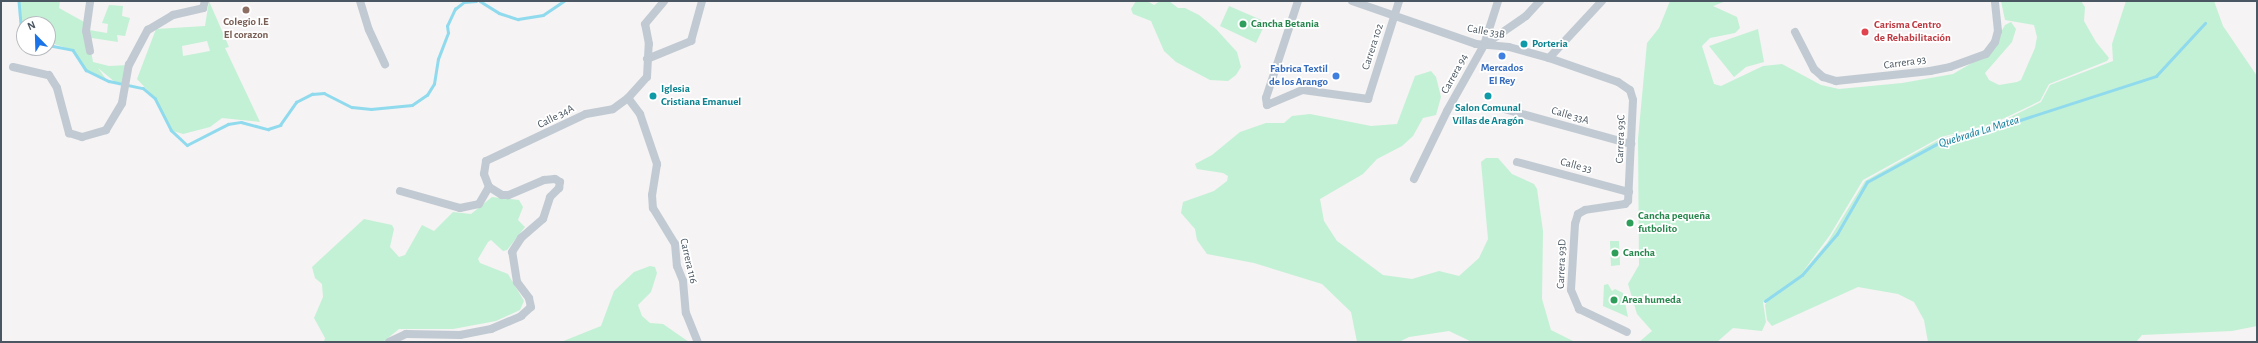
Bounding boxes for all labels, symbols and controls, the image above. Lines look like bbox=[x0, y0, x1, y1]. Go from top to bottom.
marker: Colegio I.E El corazon bbox=[241, 5, 251, 15]
north arrow bbox=[16, 16, 56, 56]
place label: Colegio I.E El corazon bbox=[223, 16, 269, 42]
place label: Cancha Betania bbox=[1251, 17, 1319, 31]
text: N bbox=[26, 19, 37, 32]
marker: Cancha Betania bbox=[1238, 19, 1248, 29]
place label: Carisma Centro de Rehabilitación bbox=[1874, 19, 1951, 45]
street label: Carrera 102 bbox=[1359, 22, 1387, 72]
street label: Calle 33B bbox=[1466, 22, 1506, 42]
marker: Carisma Centro de Rehabilitación bbox=[1859, 26, 1871, 38]
place label: Porteria bbox=[1532, 37, 1568, 51]
marker: Porteria bbox=[1519, 39, 1529, 49]
marker: Mercados El Rey bbox=[1497, 51, 1507, 61]
street label: Carrera 94 bbox=[1439, 52, 1471, 96]
street label: Carrera 93 bbox=[1883, 53, 1927, 73]
place label: Mercados El Rey bbox=[1481, 62, 1523, 88]
place label: Fabrica Textil de los Arango bbox=[1269, 63, 1328, 89]
marker: Fabrica Textil de los Arango bbox=[1331, 71, 1341, 81]
place label: Iglesia Cristiana Emanuel bbox=[661, 83, 741, 109]
marker: Iglesia Cristiana Emanuel bbox=[648, 91, 658, 101]
marker: Salon Comunal Villas de Aragón bbox=[1483, 91, 1493, 101]
street label: Calle 34A bbox=[535, 102, 577, 132]
place label: Salon Comunal Villas de Aragón bbox=[1452, 102, 1524, 128]
street label: Calle 33A bbox=[1550, 104, 1590, 128]
water label: Quebrada La Matea bbox=[1937, 113, 2021, 151]
street label: Carrera 93C bbox=[1614, 114, 1628, 164]
street label: Calle 33 bbox=[1559, 155, 1593, 177]
place label: Cancha pequeña futbolito bbox=[1638, 210, 1710, 236]
marker: Cancha pequeña futbolito bbox=[1625, 218, 1635, 228]
street label: Carrera 116 bbox=[676, 237, 700, 285]
street label: Carrera 93D bbox=[1555, 239, 1569, 289]
place label: Cancha bbox=[1623, 246, 1655, 260]
marker: Cancha bbox=[1610, 248, 1620, 258]
place label: Area humeda bbox=[1622, 293, 1681, 307]
marker: Area humeda bbox=[1609, 295, 1619, 305]

